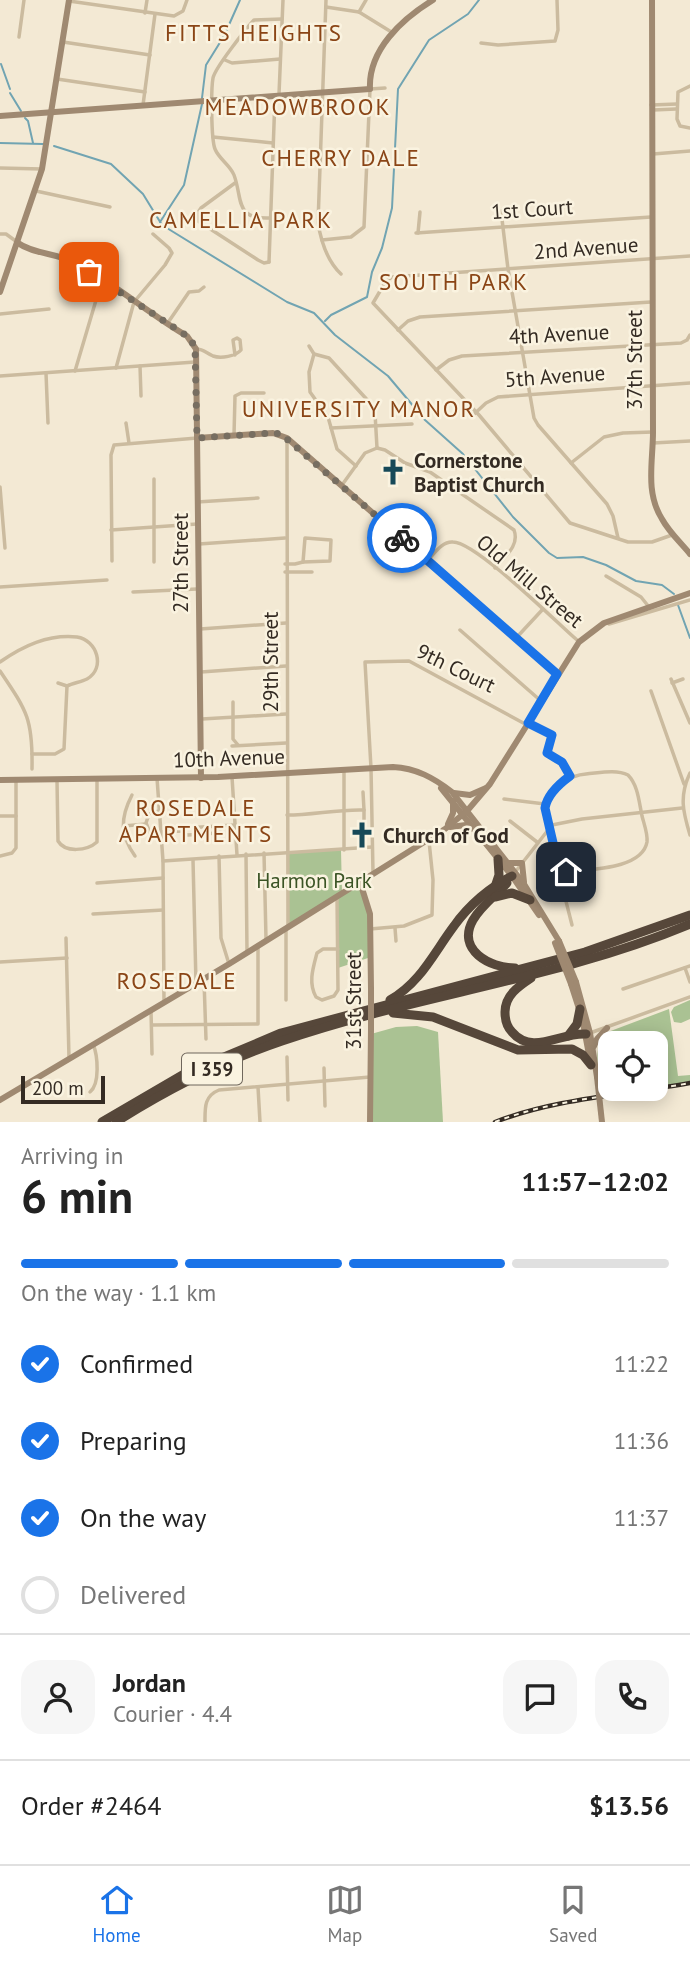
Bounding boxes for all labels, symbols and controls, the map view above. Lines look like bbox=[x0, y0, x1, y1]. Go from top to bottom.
district label: FITTS HEIGHTS bbox=[165, 18, 343, 47]
district label: MEADOWBROOK bbox=[205, 92, 391, 121]
district label: CHERRY DALE bbox=[261, 143, 421, 172]
street label: 1st Court bbox=[490, 193, 574, 225]
district label: CAMELLIA PARK bbox=[149, 205, 333, 234]
street label: 2nd Avenue bbox=[533, 231, 639, 265]
pin bbox=[59, 242, 119, 302]
icon: bag bbox=[70, 253, 108, 291]
district label: SOUTH PARK bbox=[379, 267, 529, 296]
street label: 37th Street bbox=[621, 310, 648, 410]
street label: 4th Avenue bbox=[508, 318, 610, 350]
street label: 5th Avenue bbox=[504, 359, 606, 393]
district label: UNIVERSITY MANOR bbox=[242, 394, 476, 423]
place label: Cornerstone Baptist Church bbox=[414, 447, 545, 498]
church icon: Cornerstone Baptist Church bbox=[378, 457, 408, 487]
courier bbox=[367, 503, 437, 573]
street label: 27th Street bbox=[167, 513, 194, 613]
icon: bike bbox=[383, 519, 421, 557]
street label: Old Mill Street bbox=[471, 529, 589, 633]
street label: 29th Street bbox=[257, 612, 284, 712]
street label: 9th Court bbox=[412, 637, 500, 699]
street label: 10th Avenue bbox=[173, 743, 285, 773]
district label: ROSEDALE APARTMENTS bbox=[119, 793, 273, 848]
church icon: Church of God bbox=[347, 820, 377, 850]
place label: Church of God bbox=[383, 822, 509, 849]
pin bbox=[536, 842, 596, 902]
icon: home bbox=[547, 853, 585, 891]
park label: Harmon Park bbox=[256, 867, 372, 894]
street label: 31st Street bbox=[340, 952, 367, 1050]
district label: ROSEDALE bbox=[116, 966, 238, 995]
map controls bbox=[598, 1031, 668, 1101]
button: locate bbox=[598, 1031, 668, 1101]
road number: I 359 bbox=[182, 1054, 242, 1084]
scale bar bbox=[21, 1073, 105, 1105]
text: 200 m bbox=[32, 1076, 84, 1100]
text: Arriving in bbox=[21, 1141, 123, 1170]
text: 11:57–12:02 bbox=[522, 1165, 669, 1198]
text: 6 min bbox=[21, 1166, 133, 1226]
text: On the way · 1.1 km bbox=[21, 1278, 216, 1307]
icon: check bbox=[21, 1345, 59, 1383]
text: Confirmed bbox=[80, 1347, 193, 1380]
text: 11:22 bbox=[614, 1349, 669, 1378]
icon: check bbox=[21, 1422, 59, 1460]
text: Preparing bbox=[80, 1424, 187, 1457]
text: 11:36 bbox=[614, 1426, 669, 1455]
icon: check bbox=[21, 1499, 59, 1537]
text: On the way bbox=[80, 1501, 206, 1534]
text: 11:37 bbox=[614, 1503, 669, 1532]
text: Delivered bbox=[80, 1578, 186, 1611]
button: person bbox=[21, 1660, 95, 1734]
button: chat bbox=[503, 1660, 577, 1734]
button: phone bbox=[595, 1660, 669, 1734]
text: Jordan bbox=[113, 1666, 186, 1699]
text: Courier · 4.4 bbox=[113, 1699, 232, 1728]
text: Order #2464 bbox=[21, 1789, 161, 1822]
text: $13.56 bbox=[589, 1789, 669, 1822]
tab: Home bbox=[93, 1881, 141, 1947]
tab: Map bbox=[326, 1881, 364, 1947]
tab: Saved bbox=[549, 1881, 597, 1947]

